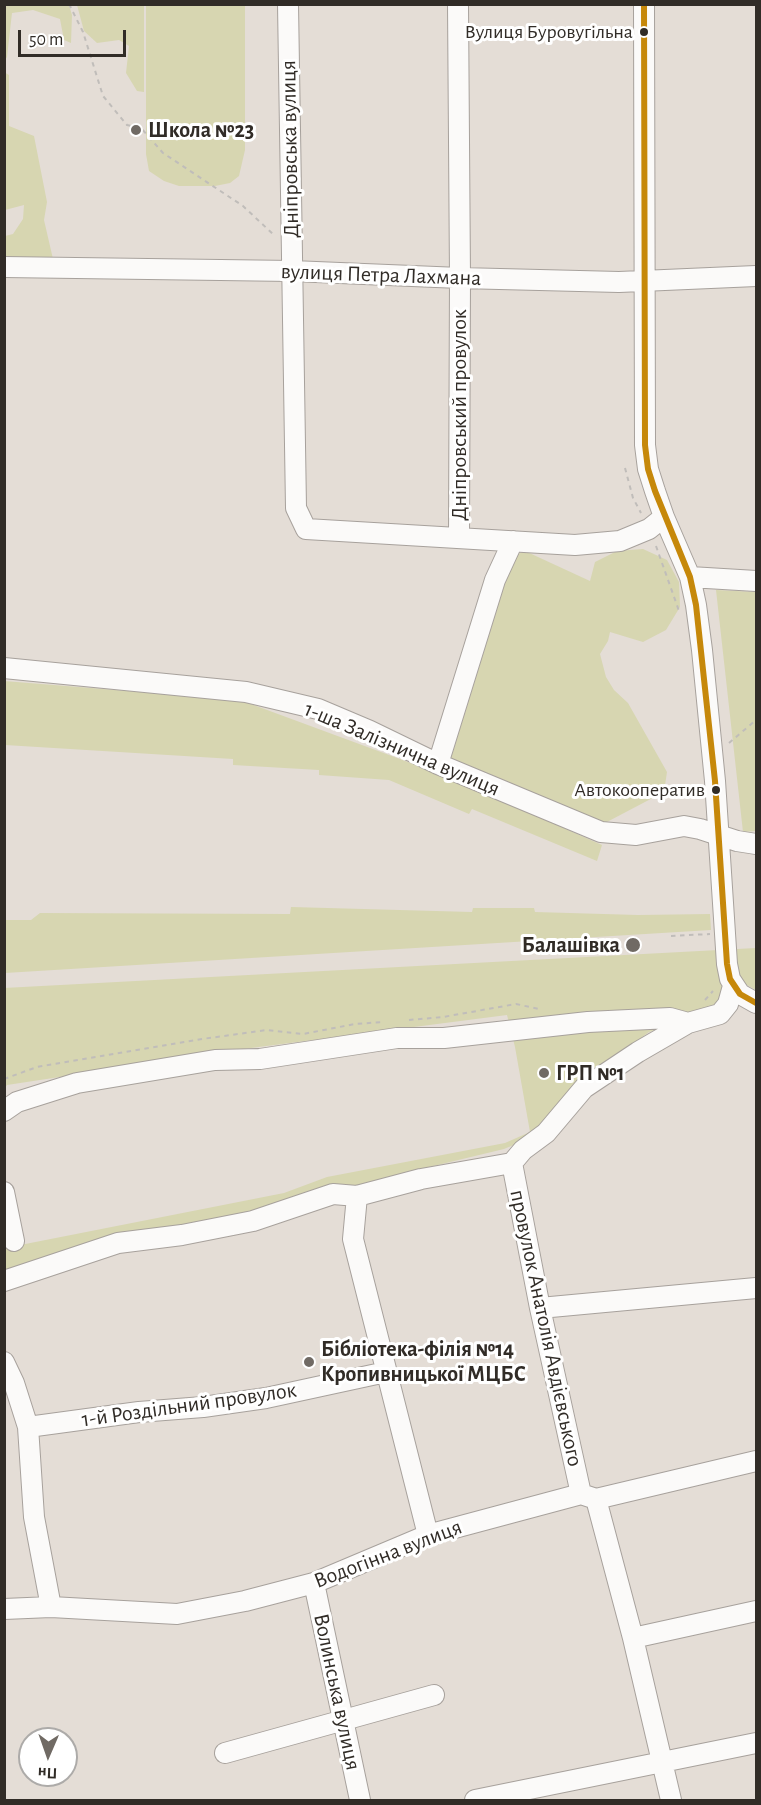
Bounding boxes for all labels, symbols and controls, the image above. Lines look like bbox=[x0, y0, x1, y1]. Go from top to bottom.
scale bar bbox=[21, 18, 129, 56]
place label: Вулиця Буровугільна bbox=[464, 20, 633, 44]
marker: Вулиця Буровугільна bbox=[638, 26, 650, 38]
text: 50 m bbox=[29, 31, 63, 49]
street label: Дніпровська вулиця bbox=[275, 60, 305, 238]
place label: Школа №23 bbox=[148, 117, 254, 143]
marker: Школа №23 bbox=[129, 123, 143, 137]
street label: вулиця Петра Лахмана bbox=[280, 258, 482, 292]
street label: Дніпровський провулок bbox=[446, 309, 472, 521]
street label: 1-ша Залізнична вулиця bbox=[300, 696, 504, 802]
place label: Автокооператив bbox=[574, 778, 705, 802]
marker: Автокооператив bbox=[710, 784, 722, 796]
place label: Балашівка bbox=[522, 932, 620, 958]
marker: Балашівка bbox=[624, 936, 642, 954]
place label: ГРП №1 bbox=[556, 1060, 625, 1086]
marker: ГРП №1 bbox=[537, 1066, 551, 1080]
street label: провулок Анатолія Авдієвського bbox=[504, 1187, 588, 1469]
place label: Бібліотека-філія №14 Кропивницької МЦБС bbox=[321, 1336, 526, 1388]
marker: Бібліотека-філія №14 Кропивницької МЦБС bbox=[302, 1355, 316, 1369]
street label: 1-й Роздільний провулок bbox=[80, 1377, 298, 1433]
street label: Водогінна вулиця bbox=[310, 1514, 466, 1594]
street label: Волинська вулиця bbox=[307, 1611, 367, 1773]
north arrow bbox=[18, 1727, 78, 1787]
text: Пн bbox=[37, 1765, 57, 1781]

